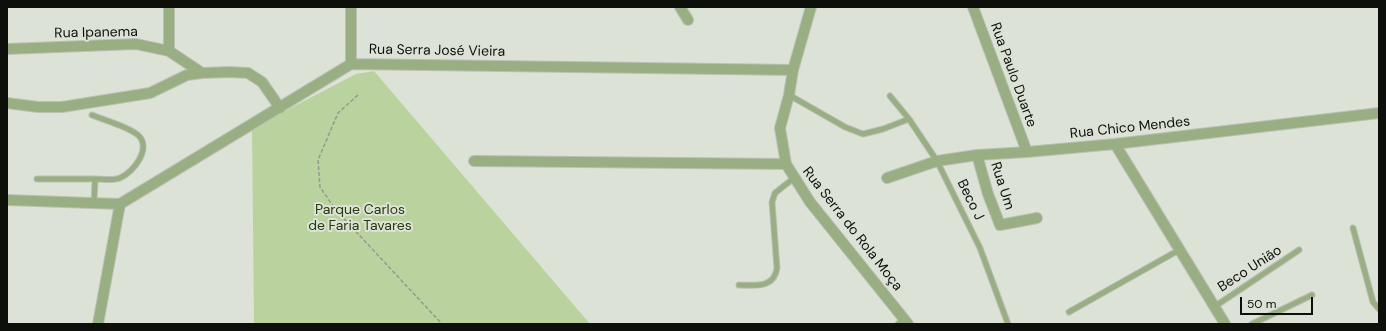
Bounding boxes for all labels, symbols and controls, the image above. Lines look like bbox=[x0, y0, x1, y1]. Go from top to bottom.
street label: Rua Paulo Duarte bbox=[986, 20, 1040, 130]
street label: Rua Ipanema bbox=[54, 24, 138, 42]
street label: Rua Serra José Vieira bbox=[369, 41, 505, 61]
street label: Rua Chico Mendes bbox=[1069, 113, 1191, 143]
street label: Rua Um bbox=[986, 160, 1018, 212]
street label: Rua Serra do Rola Moça bbox=[798, 164, 906, 294]
street label: Beco J bbox=[953, 177, 987, 223]
park label: Parque Carlos de Faria Tavares bbox=[308, 202, 412, 234]
street label: Beco União bbox=[1215, 242, 1285, 296]
scale bar bbox=[1242, 289, 1315, 315]
text: 50 m bbox=[1247, 296, 1276, 312]

